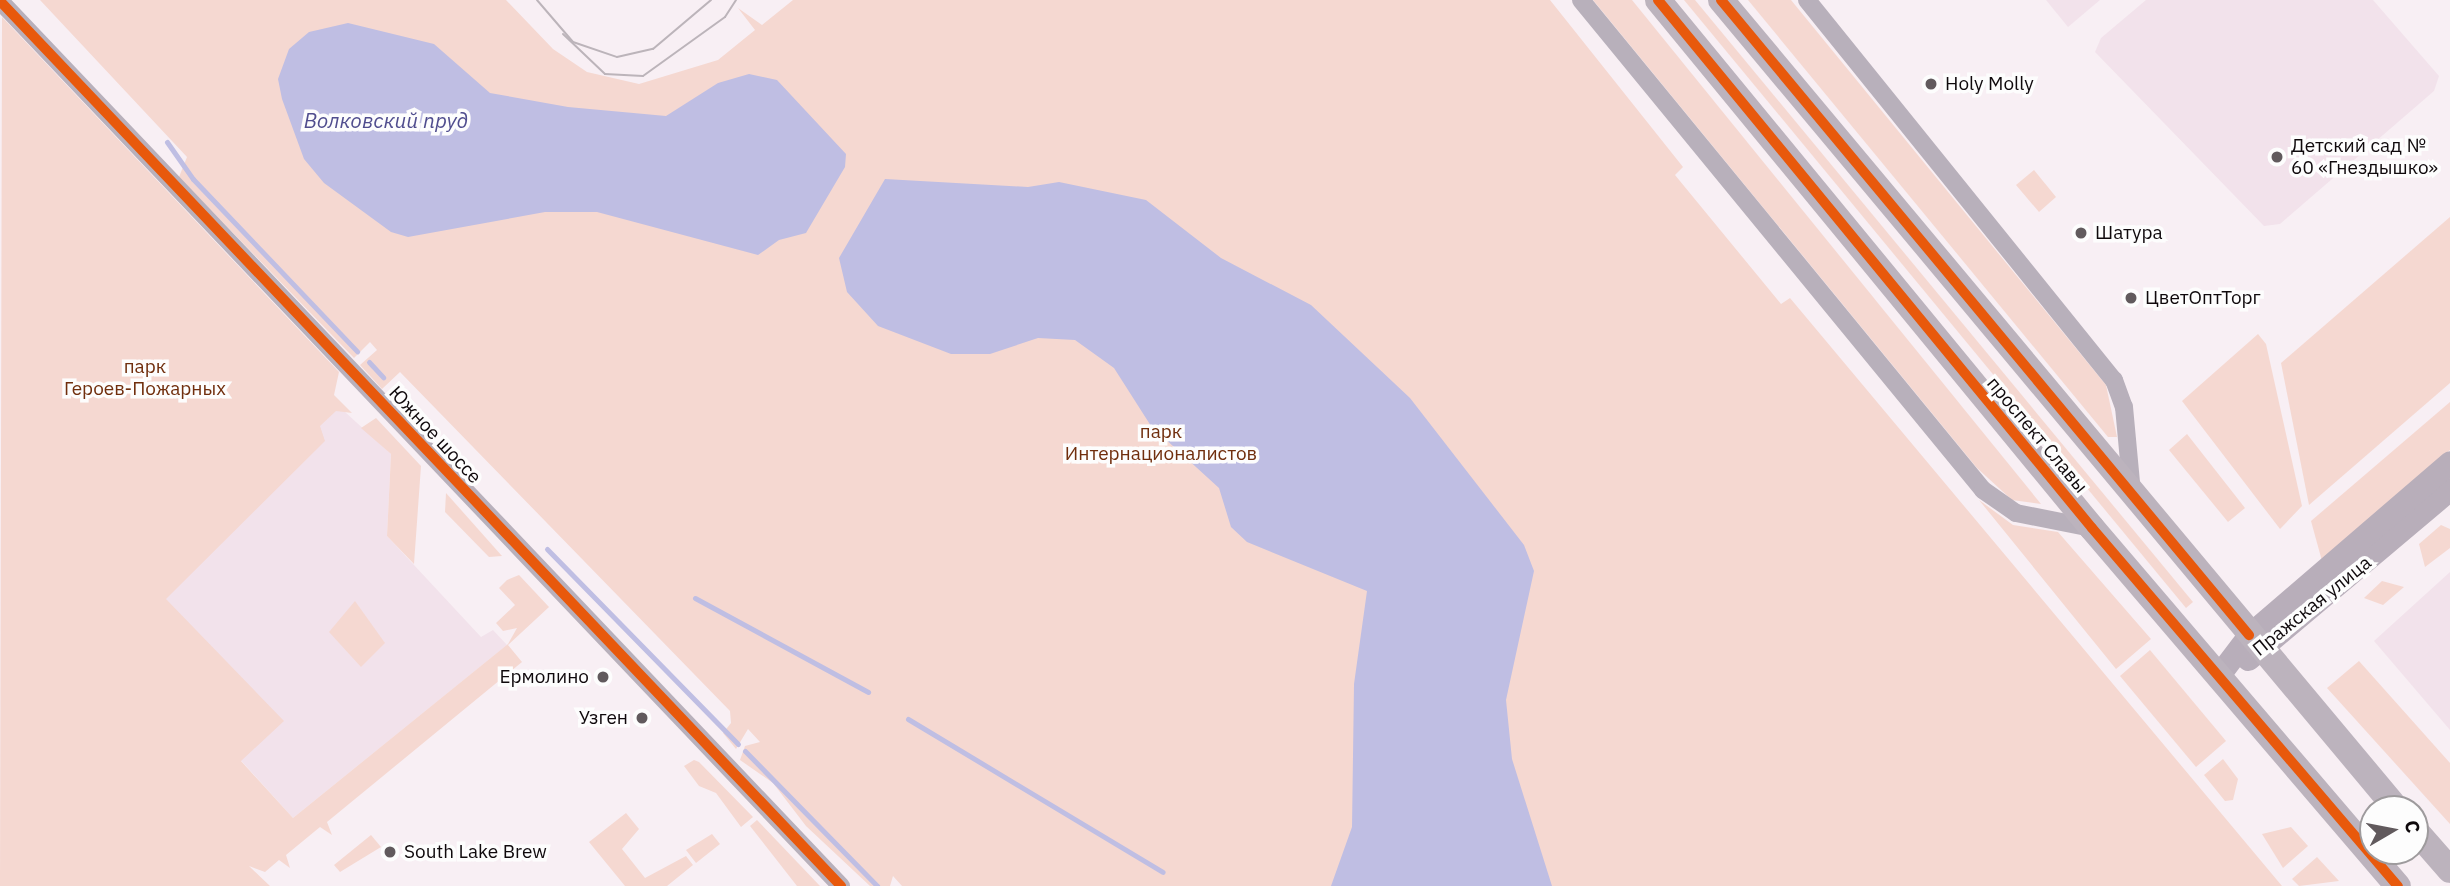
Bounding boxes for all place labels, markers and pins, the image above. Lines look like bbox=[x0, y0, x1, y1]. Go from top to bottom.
place label: Holy Molly bbox=[1945, 73, 2034, 95]
marker: Holy Molly bbox=[1923, 76, 1939, 92]
place label: Детский сад № 60 «Гнездышко» bbox=[2291, 135, 2438, 179]
marker: Детский сад № 60 «Гнездышко» bbox=[2269, 149, 2285, 165]
place label: Шатура bbox=[2095, 222, 2163, 244]
marker: Шатура bbox=[2073, 225, 2089, 241]
place label: ЦветОптТорг bbox=[2145, 287, 2261, 309]
marker: ЦветОптТорг bbox=[2123, 290, 2139, 306]
place label: Ермолино bbox=[499, 666, 589, 688]
marker: Ермолино bbox=[595, 669, 611, 685]
place label: Узген bbox=[579, 707, 628, 729]
marker: Узген bbox=[634, 710, 650, 726]
place label: South Lake Brew bbox=[404, 841, 547, 863]
marker: South Lake Brew bbox=[382, 844, 398, 860]

